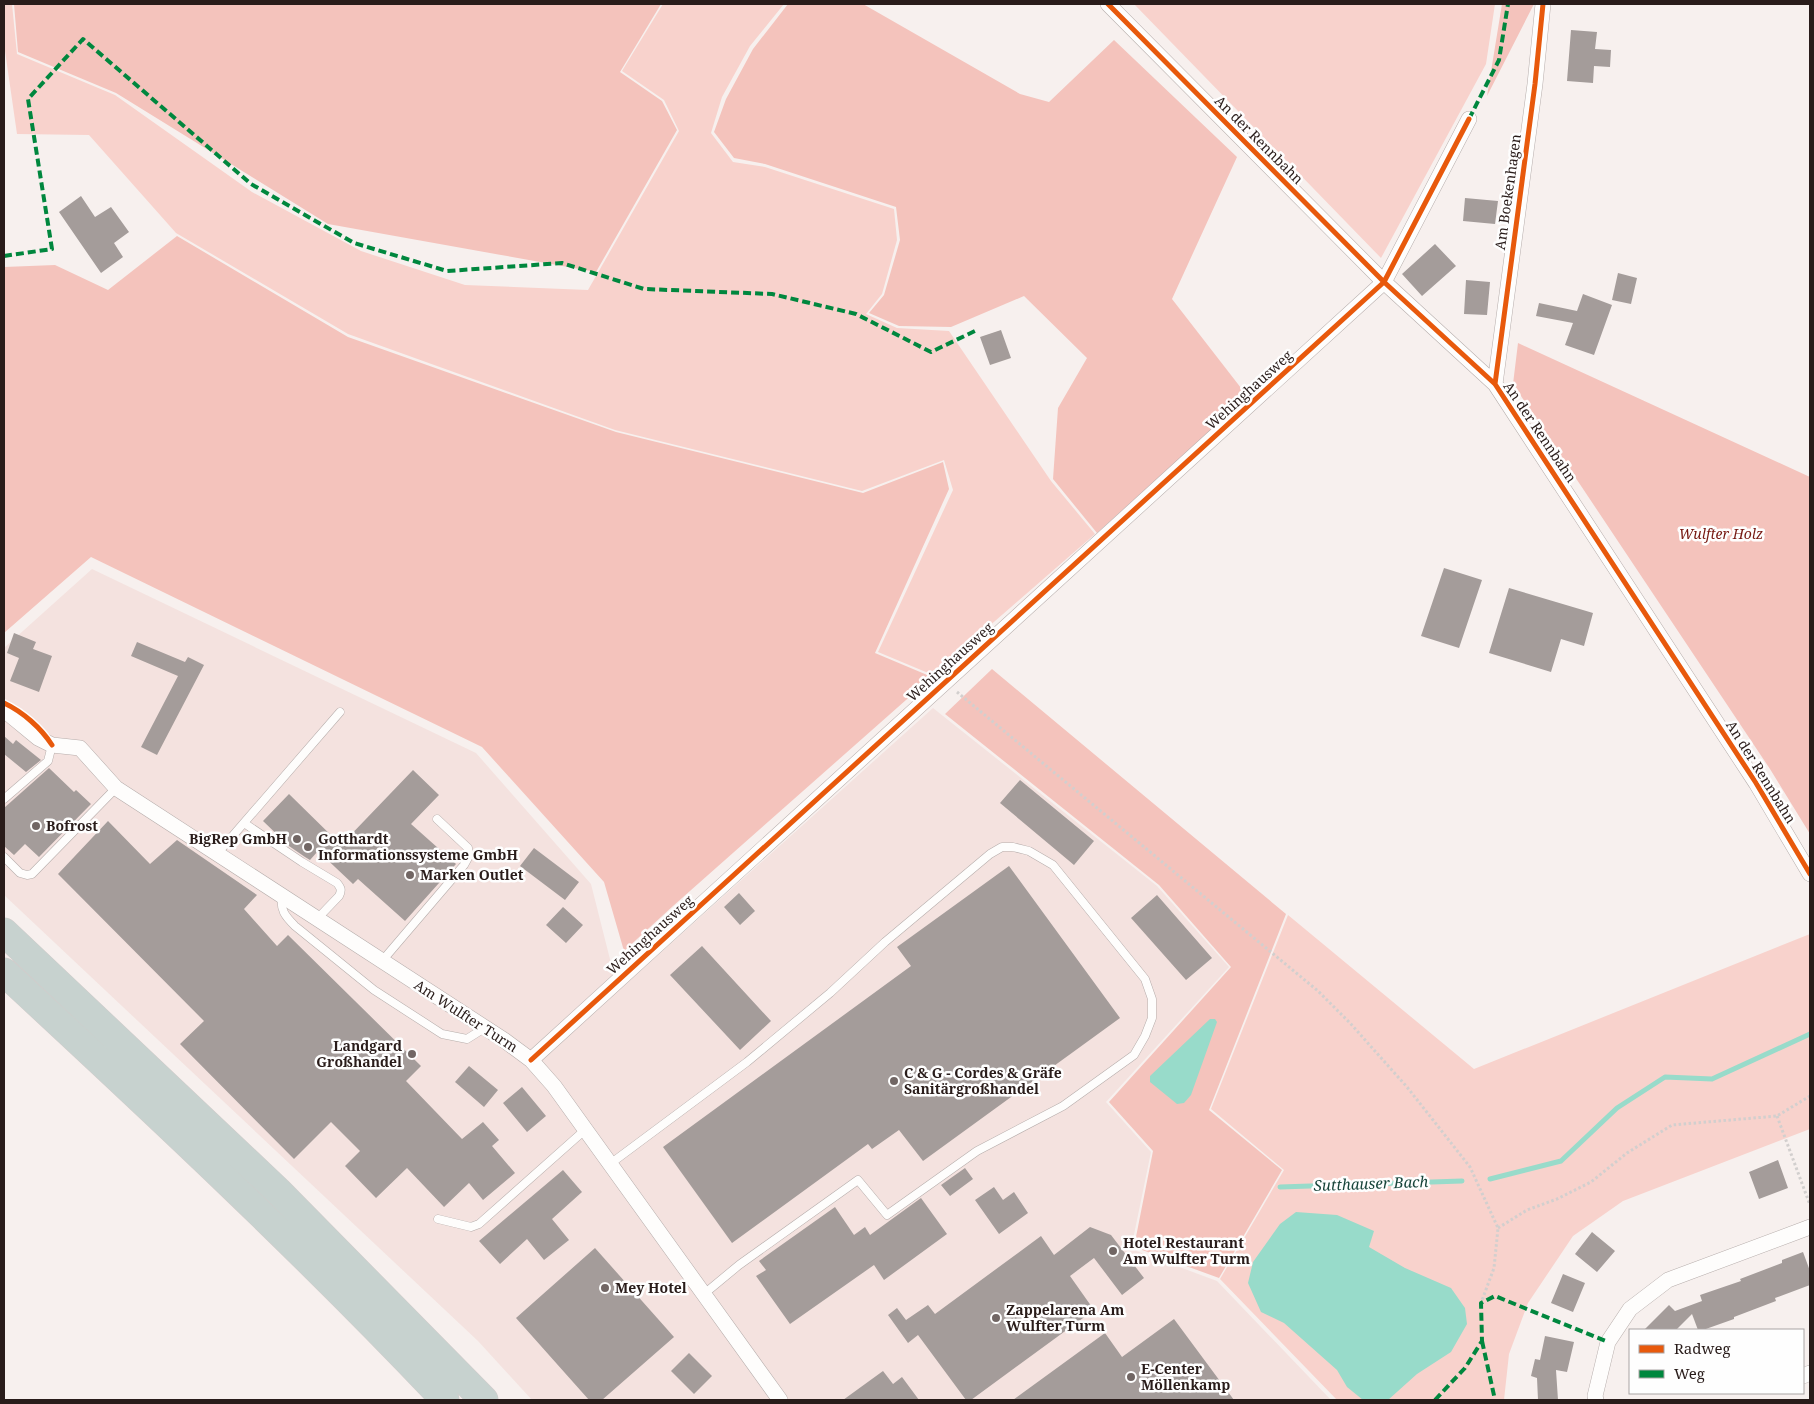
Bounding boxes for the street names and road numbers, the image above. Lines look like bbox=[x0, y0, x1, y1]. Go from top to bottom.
street label: An der Rennbahn bbox=[1211, 91, 1308, 188]
street label: Am Boekenhagen bbox=[1490, 133, 1525, 251]
street label: Wehinghausweg bbox=[1201, 345, 1296, 434]
street label: An der Rennbahn bbox=[1500, 377, 1581, 486]
street label: Wehinghausweg bbox=[902, 617, 997, 706]
street label: An der Rennbahn bbox=[1722, 717, 1801, 827]
street label: Wehinghausweg bbox=[602, 890, 697, 979]
street label: Am Wulfter Turm bbox=[411, 975, 522, 1056]

